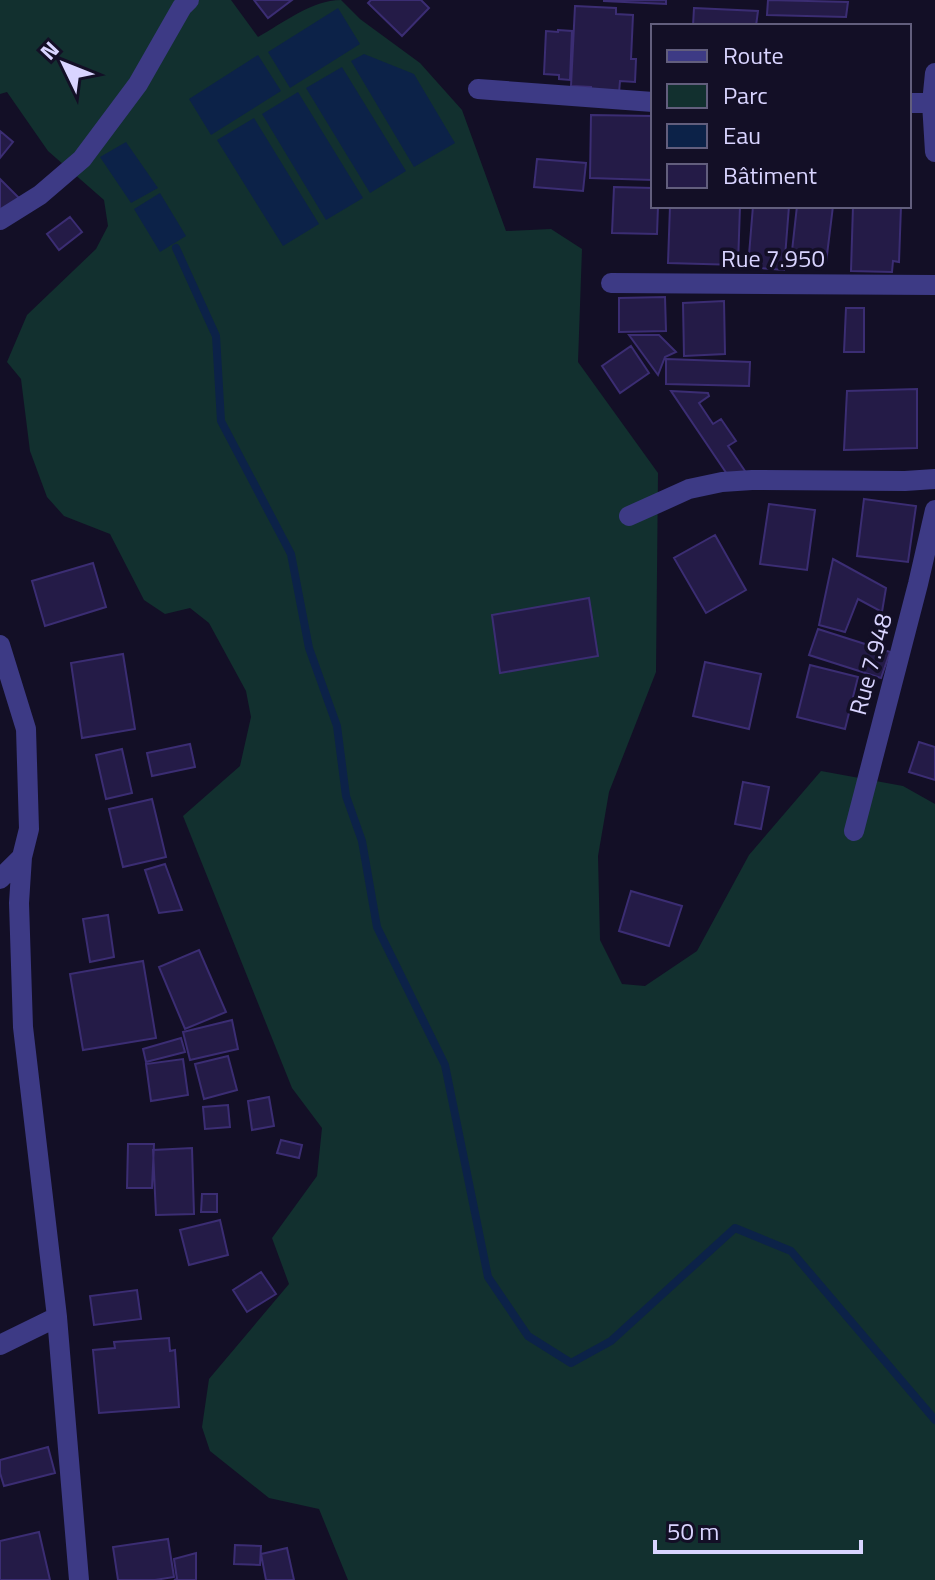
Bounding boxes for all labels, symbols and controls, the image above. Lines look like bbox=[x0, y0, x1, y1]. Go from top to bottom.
north arrow bbox=[24, 24, 104, 104]
legend bbox=[651, 24, 911, 208]
text: N bbox=[32, 33, 67, 68]
text: Route bbox=[723, 37, 784, 73]
text: Parc bbox=[723, 77, 768, 113]
text: Eau bbox=[723, 117, 761, 153]
text: Bâtiment bbox=[723, 157, 817, 193]
street label: Rue 7.950 bbox=[721, 240, 825, 276]
street label: Rue 7.948 bbox=[839, 609, 901, 719]
scale bar bbox=[655, 1504, 861, 1554]
text: 50 m bbox=[667, 1513, 719, 1549]

